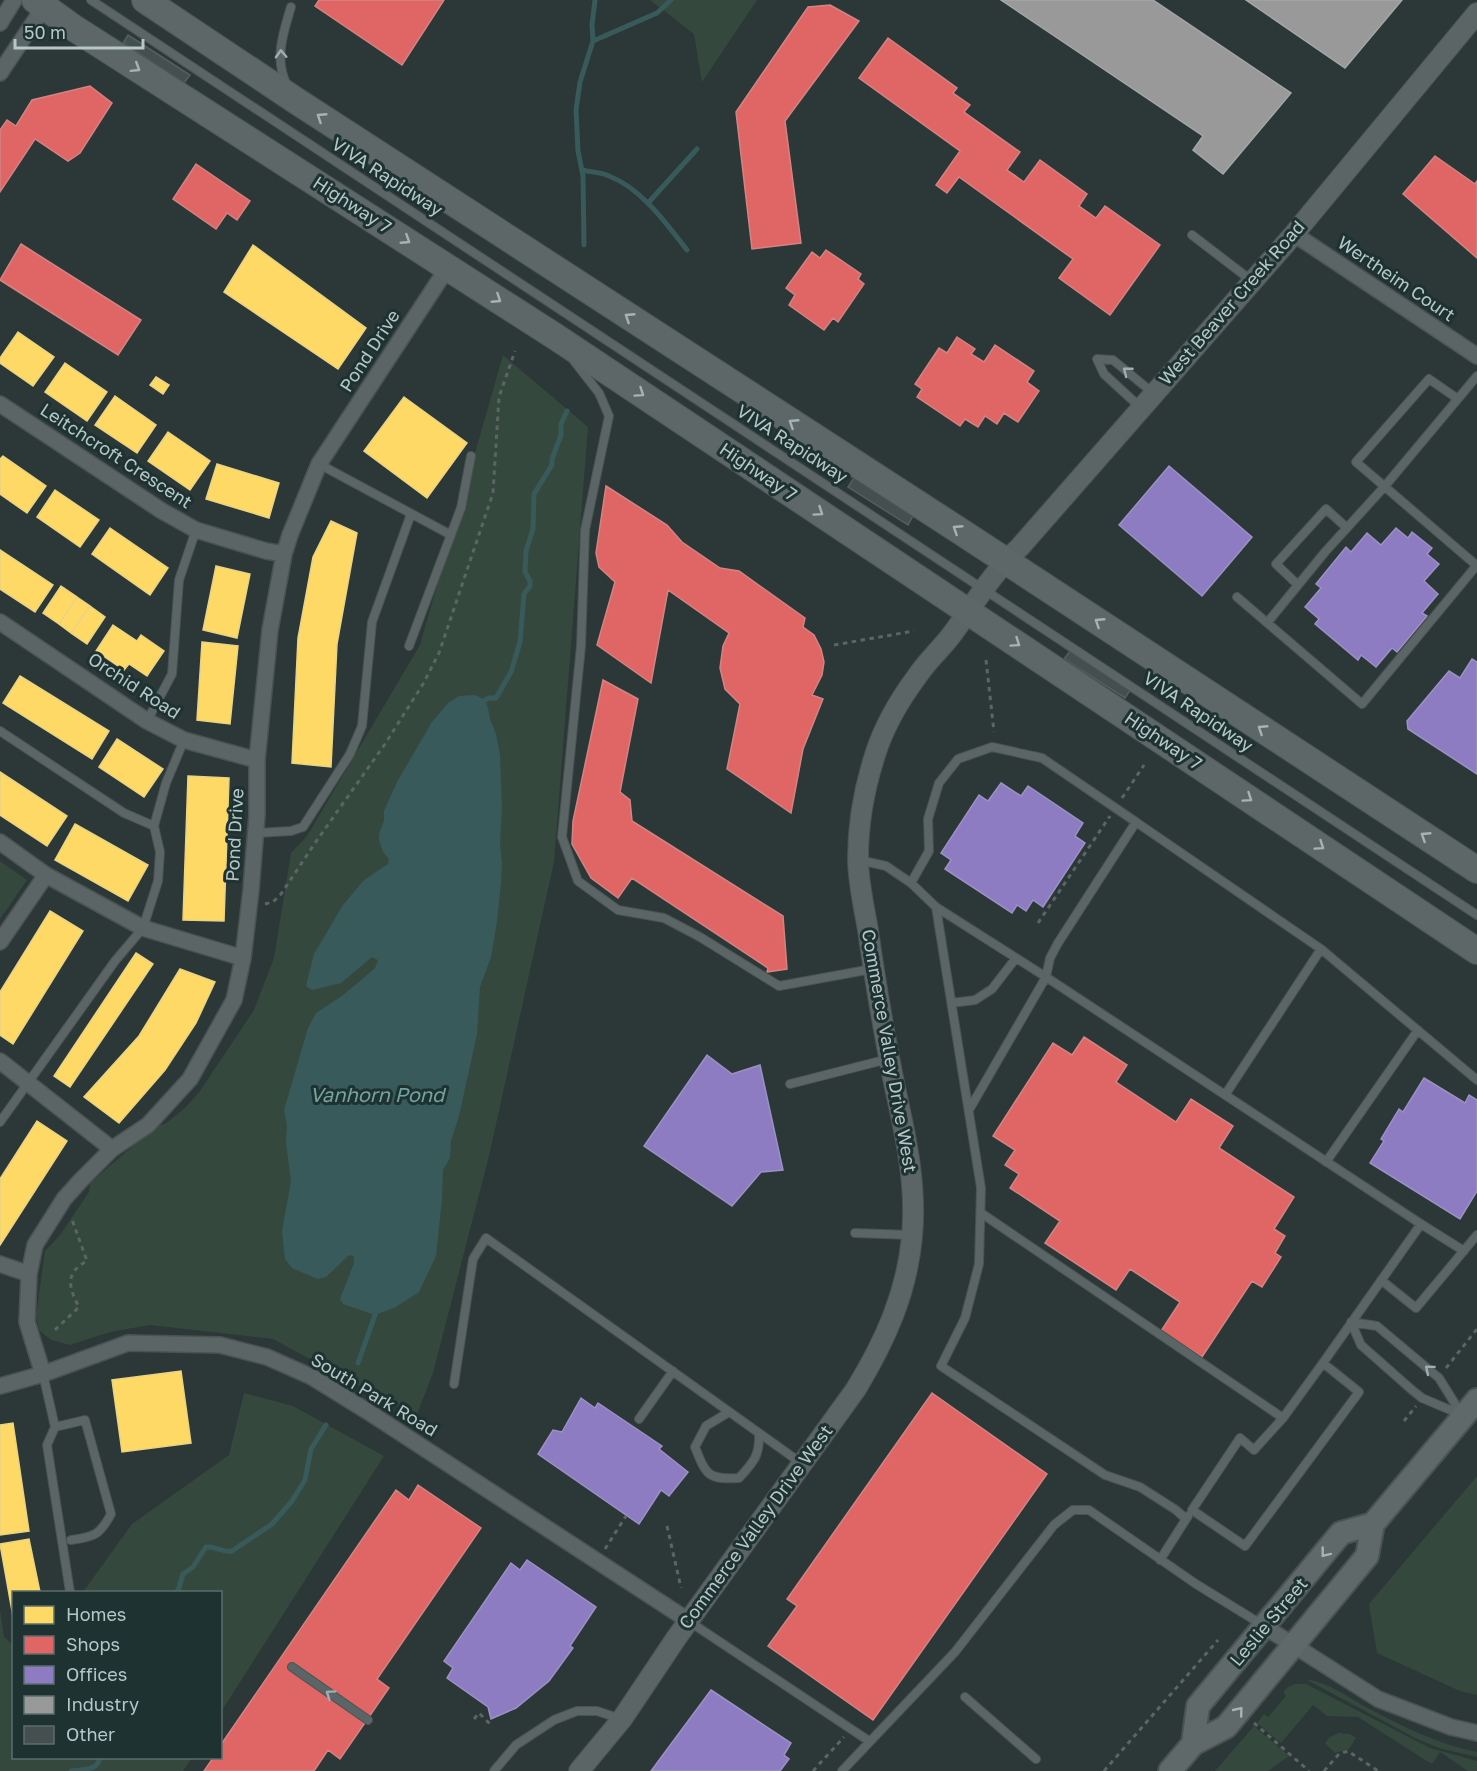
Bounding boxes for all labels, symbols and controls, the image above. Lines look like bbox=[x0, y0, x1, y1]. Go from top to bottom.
scale bar bbox=[15, 12, 142, 50]
text: 50 m bbox=[24, 21, 66, 43]
one-way arrow bbox=[274, 50, 287, 59]
one-way arrow bbox=[129, 60, 140, 71]
one-way arrow bbox=[317, 113, 328, 124]
street label: VIVA Rapidway bbox=[328, 132, 447, 220]
street label: Highway 7 bbox=[309, 171, 396, 238]
street label: West Beaver Creek Road bbox=[1154, 216, 1309, 389]
street label: Wertheim Court bbox=[1334, 231, 1459, 326]
one-way arrow bbox=[400, 233, 410, 245]
one-way arrow bbox=[491, 292, 501, 304]
street label: Pond Drive bbox=[334, 305, 404, 396]
one-way arrow bbox=[625, 313, 636, 324]
one-way arrow bbox=[1123, 367, 1134, 378]
one-way arrow bbox=[633, 386, 644, 397]
street label: Leitchcroft Crescent bbox=[37, 398, 197, 512]
street label: VIVA Rapidway bbox=[733, 399, 852, 487]
one-way arrow bbox=[789, 418, 799, 430]
street label: Highway 7 bbox=[716, 437, 801, 505]
one-way arrow bbox=[813, 505, 824, 516]
one-way arrow bbox=[952, 525, 963, 536]
one-way arrow bbox=[1094, 618, 1105, 629]
one-way arrow bbox=[1009, 636, 1020, 647]
street label: Orchid Road bbox=[84, 647, 185, 723]
street label: VIVA Rapidway bbox=[1139, 666, 1258, 756]
street label: Highway 7 bbox=[1121, 706, 1206, 774]
one-way arrow bbox=[1257, 725, 1268, 736]
street label: Pond Drive bbox=[221, 788, 247, 882]
one-way arrow bbox=[1241, 790, 1252, 801]
one-way arrow bbox=[1421, 831, 1431, 843]
one-way arrow bbox=[1313, 839, 1324, 850]
street label: Commerce Valley Drive West bbox=[858, 927, 922, 1174]
water label: Vanhorn Pond bbox=[310, 1082, 447, 1106]
street label: South Park Road bbox=[307, 1348, 442, 1441]
one-way arrow bbox=[1424, 1366, 1435, 1377]
street label: Commerce Valley Drive West bbox=[674, 1420, 837, 1633]
one-way arrow bbox=[1322, 1546, 1333, 1557]
street label: Leslie Street bbox=[1225, 1573, 1312, 1670]
legend bbox=[12, 1591, 222, 1759]
text: Homes bbox=[66, 1603, 126, 1625]
text: Shops bbox=[66, 1633, 120, 1655]
text: Offices bbox=[66, 1663, 127, 1685]
one-way arrow bbox=[326, 1690, 337, 1701]
text: Industry bbox=[66, 1693, 139, 1715]
one-way arrow bbox=[1232, 1707, 1243, 1718]
text: Other bbox=[66, 1723, 115, 1745]

